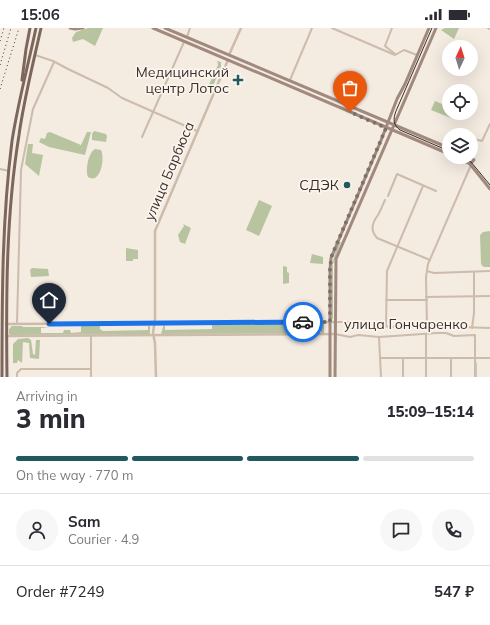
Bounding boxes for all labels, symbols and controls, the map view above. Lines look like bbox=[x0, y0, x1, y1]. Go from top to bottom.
text: 15:06 bbox=[20, 5, 60, 24]
north arrow bbox=[442, 40, 478, 76]
map controls bbox=[442, 40, 478, 164]
place label: Медицинский центр Лотос bbox=[136, 63, 229, 97]
pin bbox=[333, 71, 367, 112]
marker: Медицинский центр Лотос bbox=[232, 74, 244, 86]
icon: bag bbox=[339, 77, 361, 99]
button: locate bbox=[442, 84, 478, 120]
street label: улица Барбюса bbox=[140, 119, 198, 223]
button: layers bbox=[442, 128, 478, 164]
place label: СДЭК bbox=[299, 176, 340, 194]
marker: СДЭК bbox=[342, 180, 352, 190]
pin bbox=[32, 283, 66, 324]
icon: home bbox=[38, 289, 60, 311]
courier bbox=[283, 302, 323, 342]
icon: car bbox=[292, 311, 314, 333]
street label: улица Гончаренко bbox=[344, 315, 468, 333]
text: Arriving in bbox=[16, 388, 78, 404]
text: 3 min bbox=[16, 402, 86, 435]
text: 15:09–15:14 bbox=[387, 402, 474, 421]
text: On the way · 770 m bbox=[16, 467, 133, 483]
button: person bbox=[16, 509, 58, 551]
button: chat bbox=[380, 509, 422, 551]
button: phone bbox=[432, 509, 474, 551]
text: Sam bbox=[68, 512, 100, 531]
text: Courier · 4.9 bbox=[68, 531, 139, 547]
text: Order #7249 bbox=[16, 582, 104, 601]
text: 547 ₽ bbox=[434, 582, 474, 601]

